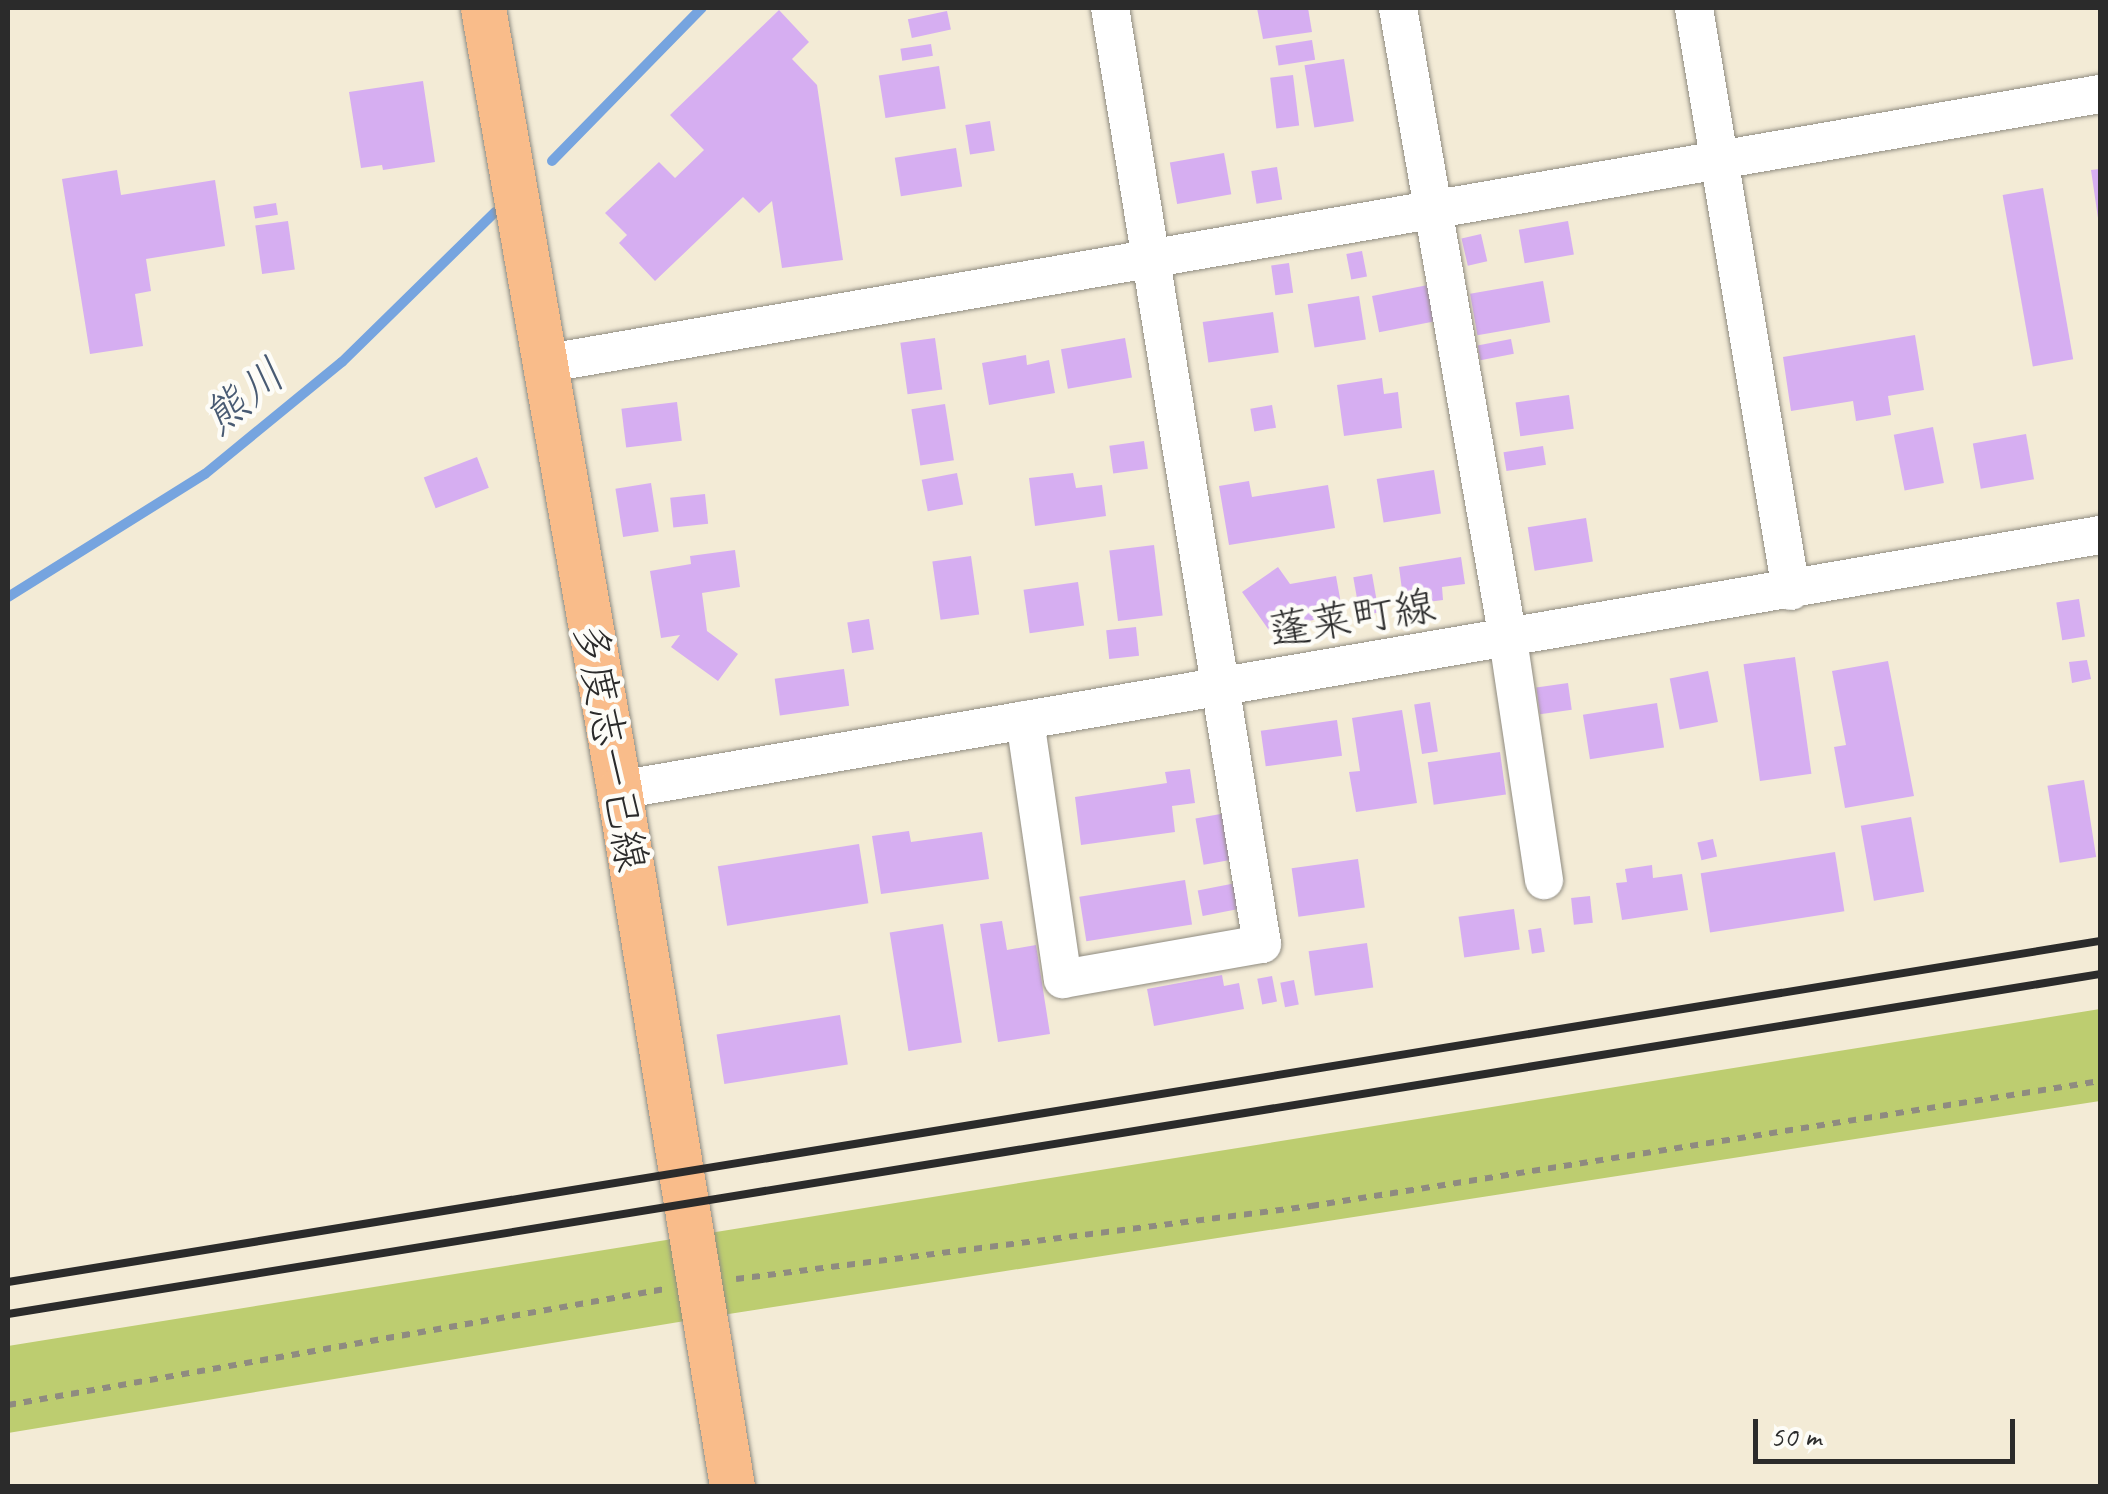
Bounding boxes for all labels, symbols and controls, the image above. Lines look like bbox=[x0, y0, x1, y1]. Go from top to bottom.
water label: 熊川 bbox=[192, 348, 296, 446]
street label: 蓬莱町線 bbox=[1265, 581, 1439, 657]
street label: 多度志一己線 bbox=[563, 619, 657, 875]
scale bar bbox=[1758, 1399, 2020, 1461]
text: 50 m bbox=[1770, 1417, 1821, 1455]

